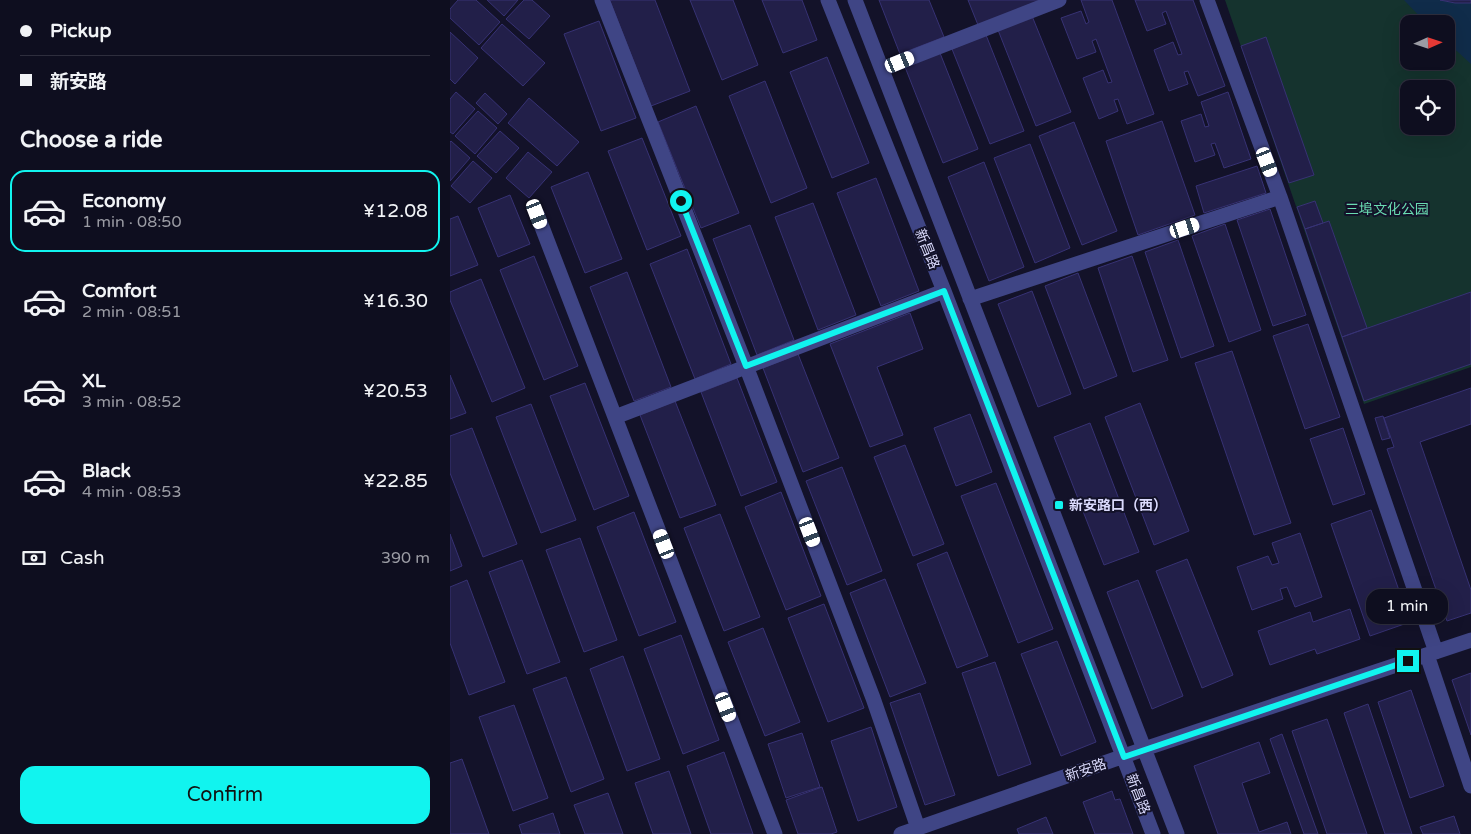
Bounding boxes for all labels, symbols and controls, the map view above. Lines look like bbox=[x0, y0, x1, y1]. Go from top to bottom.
north arrow bbox=[1400, 15, 1455, 70]
map controls bbox=[1400, 15, 1455, 135]
text: Pickup bbox=[50, 20, 111, 42]
car bbox=[883, 49, 916, 75]
text: 新安路 bbox=[50, 71, 107, 93]
button: locate bbox=[1400, 80, 1455, 135]
text: Choose a ride bbox=[20, 127, 163, 153]
car bbox=[1254, 145, 1279, 179]
icon: car bbox=[22, 189, 67, 234]
text: Economy bbox=[82, 190, 166, 212]
route start bbox=[670, 190, 692, 212]
car bbox=[524, 197, 549, 231]
text: ¥12.08 bbox=[363, 200, 428, 222]
park label: 三埠文化公园 bbox=[1345, 201, 1429, 218]
text: 1 min · 08:50 bbox=[82, 212, 181, 232]
car bbox=[1168, 216, 1201, 240]
street label: 新昌路 bbox=[911, 226, 943, 272]
icon: car bbox=[22, 279, 67, 324]
text: Comfort bbox=[82, 280, 156, 302]
text: ¥16.30 bbox=[363, 290, 428, 312]
text: 2 min · 08:51 bbox=[82, 302, 181, 322]
icon: car bbox=[22, 369, 67, 414]
text: XL bbox=[82, 370, 106, 392]
text: ¥20.53 bbox=[363, 380, 428, 402]
text: 3 min · 08:52 bbox=[82, 392, 181, 412]
icon: car bbox=[22, 459, 67, 504]
text: Black bbox=[82, 460, 131, 482]
text: ¥22.85 bbox=[363, 470, 428, 492]
text: 4 min · 08:53 bbox=[82, 482, 181, 502]
place label: 新安路口（西） bbox=[1069, 497, 1167, 514]
marker: 新安路口（西） bbox=[1053, 499, 1065, 511]
car bbox=[797, 515, 822, 549]
car bbox=[651, 527, 676, 561]
icon: cash bbox=[20, 544, 48, 572]
text: Cash bbox=[60, 547, 105, 569]
text: 390 m bbox=[381, 548, 430, 568]
callout: 1 min bbox=[1367, 588, 1449, 624]
text: 1 min bbox=[1386, 596, 1428, 616]
route end bbox=[1397, 650, 1419, 672]
car bbox=[713, 690, 738, 724]
street label: 新安路 bbox=[1063, 755, 1109, 785]
button: Confirm bbox=[20, 766, 430, 824]
street label: 新昌路 bbox=[1123, 771, 1153, 817]

